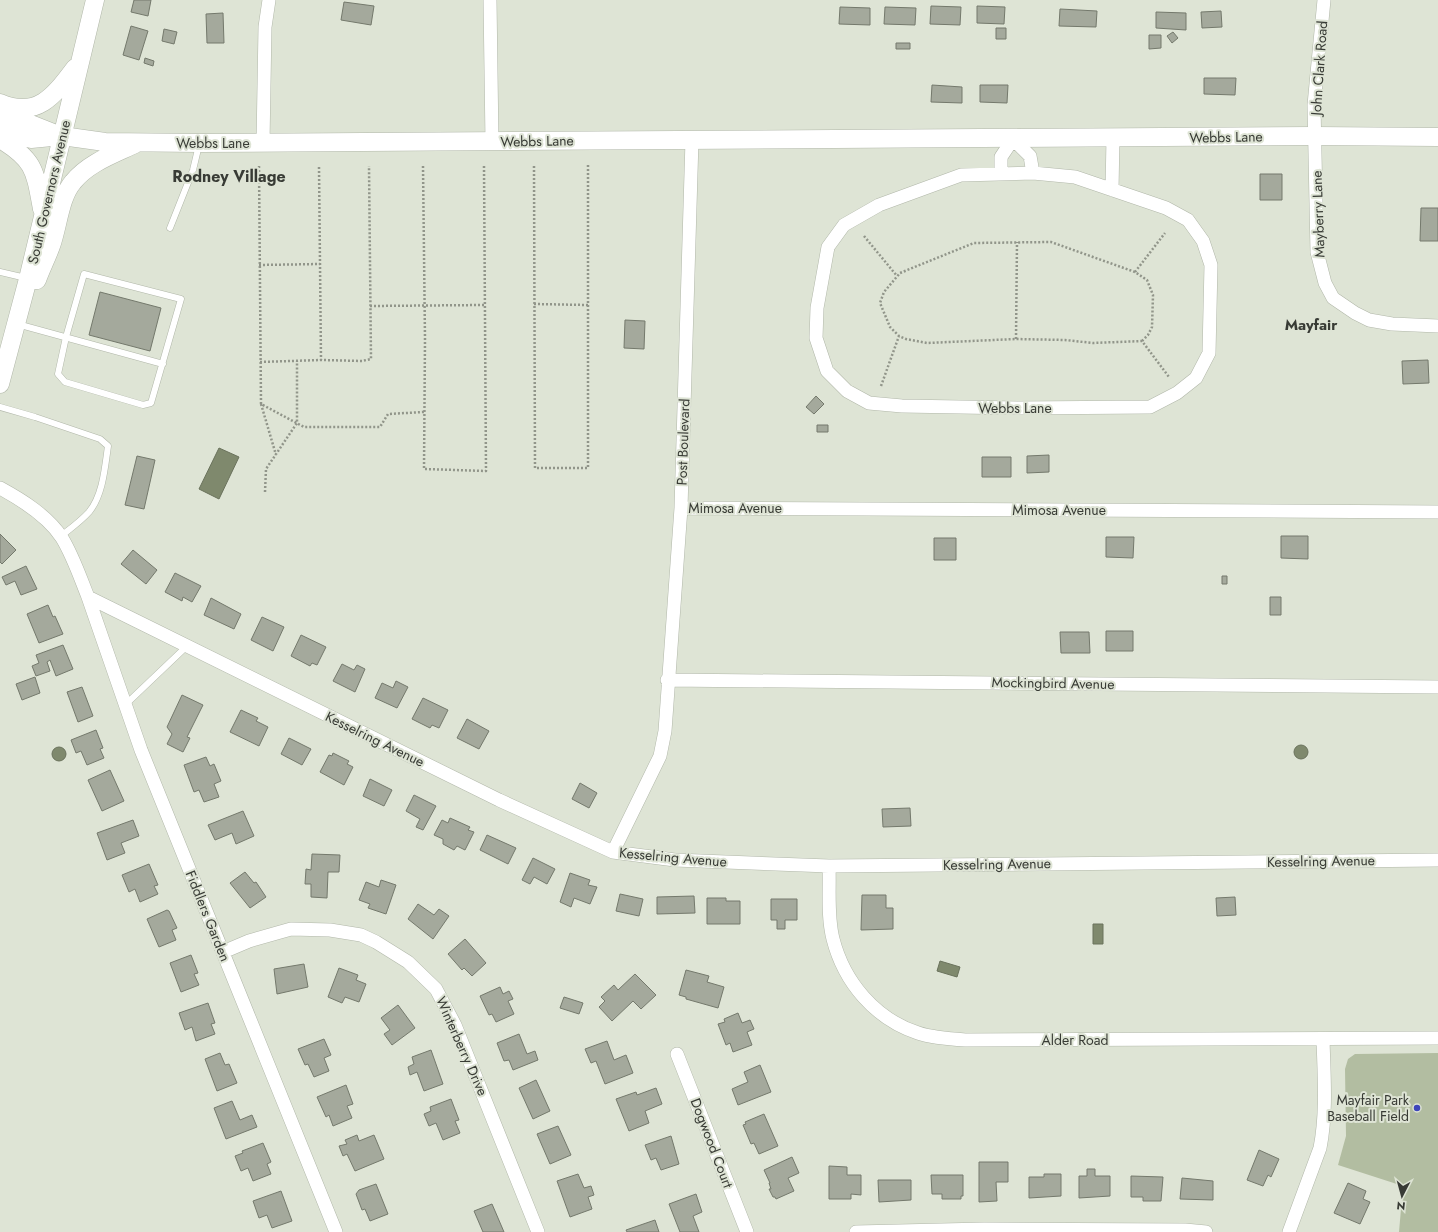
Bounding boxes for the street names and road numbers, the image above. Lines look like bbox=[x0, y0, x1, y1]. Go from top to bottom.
street label: John Clark Road bbox=[1306, 20, 1332, 118]
street label: South Governors Avenue bbox=[23, 118, 75, 266]
street label: Webbs Lane bbox=[1189, 126, 1263, 148]
street label: Webbs Lane bbox=[500, 130, 574, 152]
street label: Webbs Lane bbox=[176, 133, 250, 153]
street label: Mayberry Lane bbox=[1306, 170, 1330, 258]
street label: Post Boulevard bbox=[671, 398, 695, 486]
street label: Webbs Lane bbox=[978, 398, 1052, 418]
street label: Mimosa Avenue bbox=[688, 498, 782, 518]
street label: Mimosa Avenue bbox=[1012, 500, 1106, 520]
street label: Mockingbird Avenue bbox=[991, 672, 1115, 694]
street label: Kesselring Avenue bbox=[322, 706, 428, 772]
street label: Kesselring Avenue bbox=[618, 842, 728, 872]
street label: Kesselring Avenue bbox=[1267, 850, 1375, 872]
street label: Kesselring Avenue bbox=[943, 853, 1051, 875]
street label: Fiddlers Garden bbox=[181, 867, 235, 965]
street label: Winterberry Drive bbox=[431, 993, 493, 1099]
street label: Alder Road bbox=[1042, 1030, 1108, 1050]
street label: Dogwood Court bbox=[686, 1095, 739, 1191]

